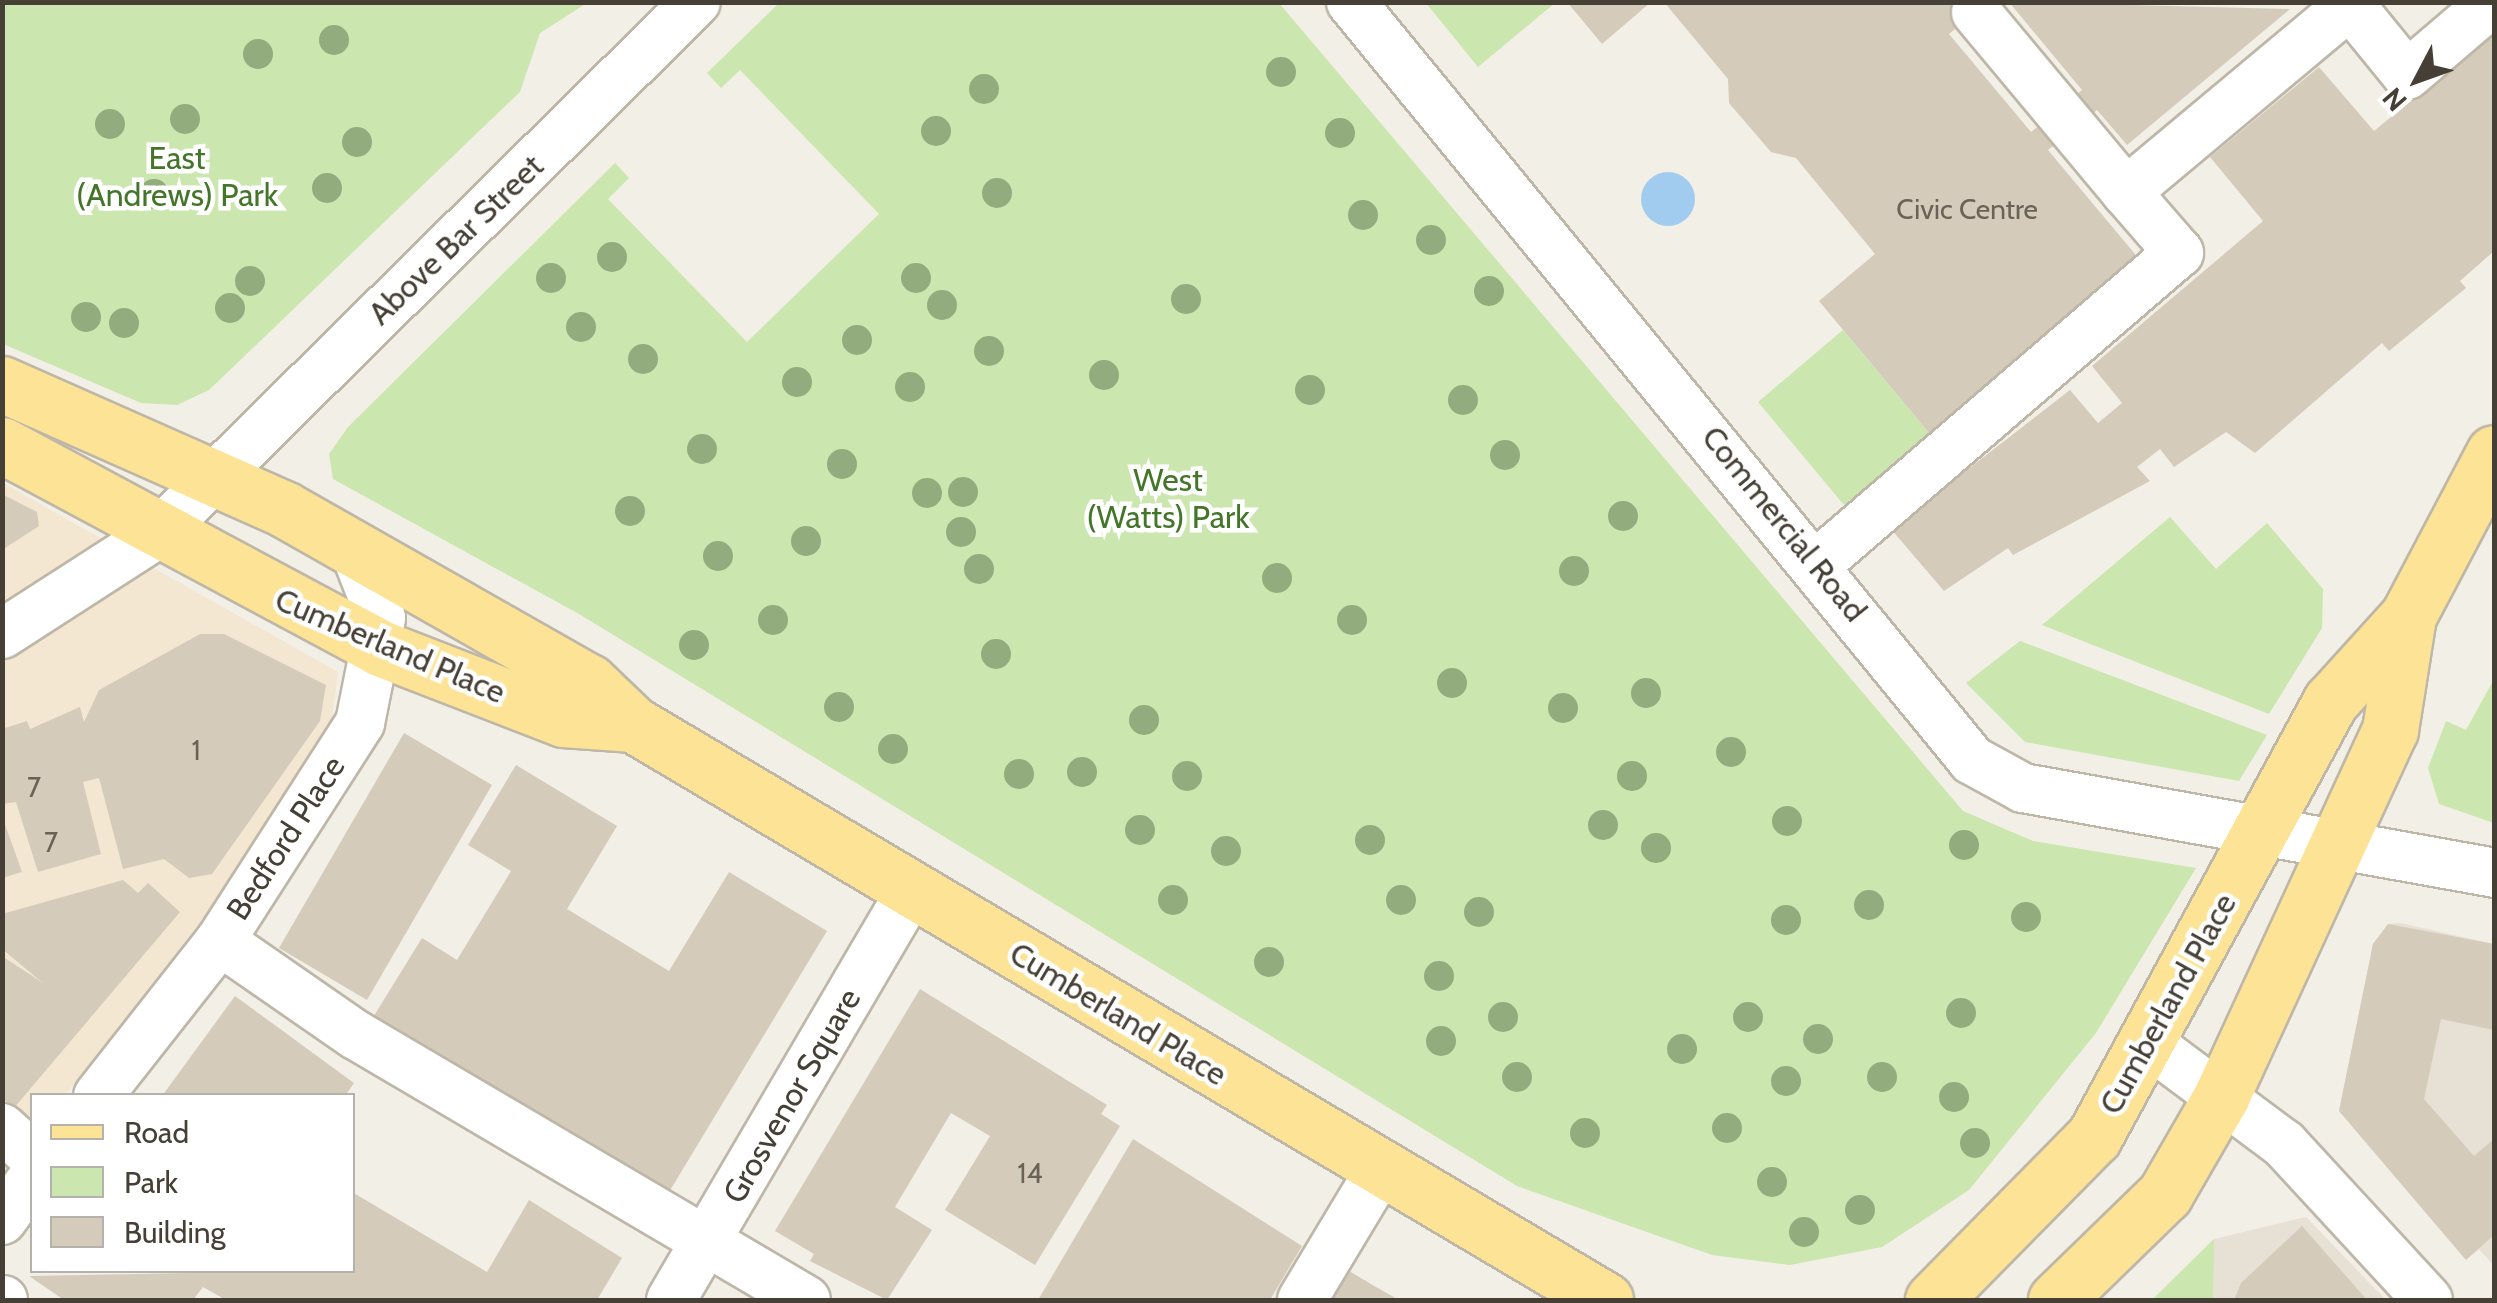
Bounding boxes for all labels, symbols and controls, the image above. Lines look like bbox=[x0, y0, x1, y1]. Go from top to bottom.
north arrow bbox=[2367, 30, 2467, 130]
text: N bbox=[2375, 81, 2414, 118]
park label: East (Andrews) Park bbox=[76, 140, 278, 215]
street label: Above Bar Street bbox=[361, 147, 551, 333]
house number: Civic Centre bbox=[1896, 192, 2038, 226]
street label: Commercial Road bbox=[1694, 419, 1874, 629]
park label: West (Watts) Park bbox=[1087, 462, 1249, 537]
street label: Cumberland Place bbox=[269, 580, 511, 712]
house number: 1 bbox=[191, 733, 201, 767]
street label: Bedford Place bbox=[219, 749, 353, 927]
house number: 7 bbox=[27, 770, 41, 804]
house number: 7 bbox=[44, 825, 58, 859]
street label: Cumberland Place bbox=[2092, 887, 2244, 1121]
street label: Cumberland Place bbox=[1003, 934, 1233, 1094]
street label: Grosvenor Square bbox=[715, 982, 869, 1210]
legend bbox=[30, 1093, 355, 1273]
text: Road bbox=[124, 1114, 189, 1151]
house number: 14 bbox=[1017, 1156, 1043, 1190]
text: Park bbox=[124, 1164, 178, 1201]
text: Building bbox=[124, 1214, 226, 1251]

